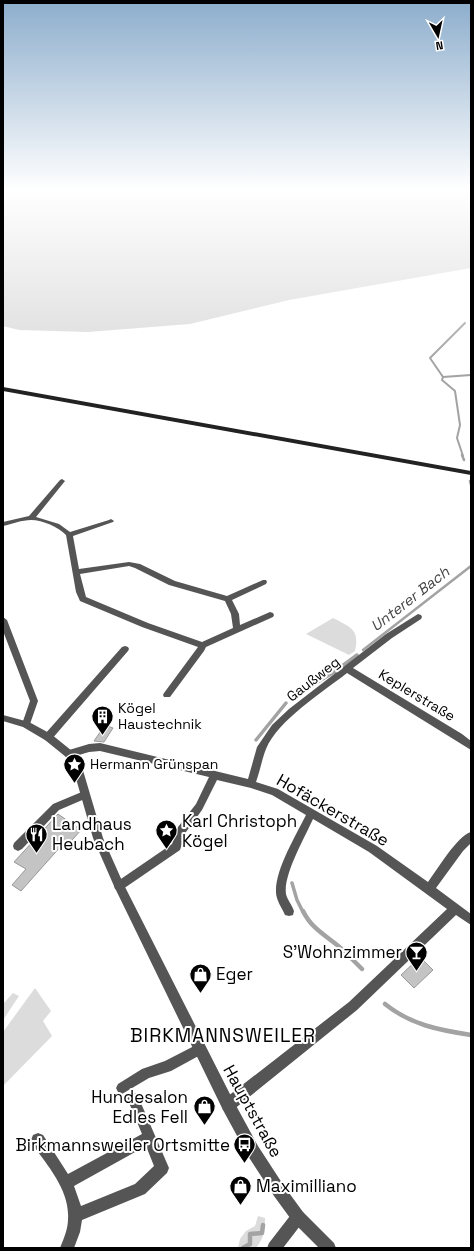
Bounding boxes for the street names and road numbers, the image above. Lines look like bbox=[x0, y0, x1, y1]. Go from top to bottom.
street label: Gaußweg bbox=[283, 653, 343, 705]
street label: Keplerstraße bbox=[375, 665, 459, 725]
street label: Hofäckerstraße bbox=[273, 769, 393, 851]
street label: Hauptstraße bbox=[218, 1061, 288, 1161]

